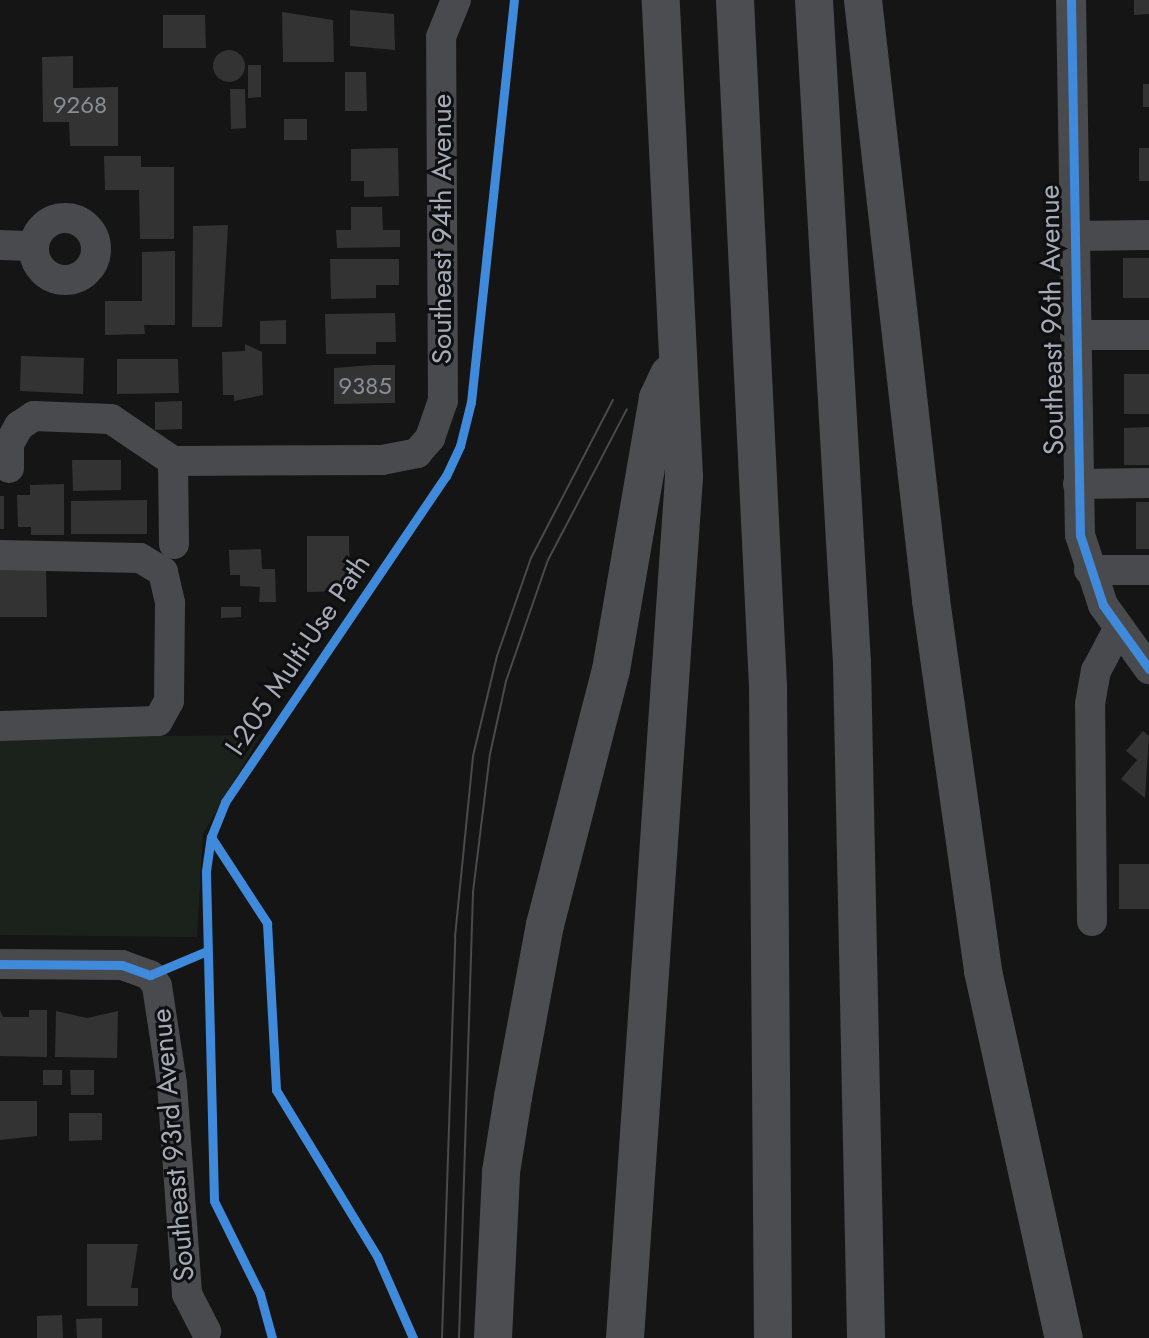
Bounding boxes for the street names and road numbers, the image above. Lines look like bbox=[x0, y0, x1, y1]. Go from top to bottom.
street label: Southeast 94th Avenue bbox=[425, 94, 459, 364]
street label: Southeast 96th Avenue bbox=[1033, 185, 1071, 455]
street label: I-205 Multi-Use Path bbox=[219, 548, 377, 762]
street label: Southeast 93rd Avenue bbox=[144, 1007, 202, 1283]

